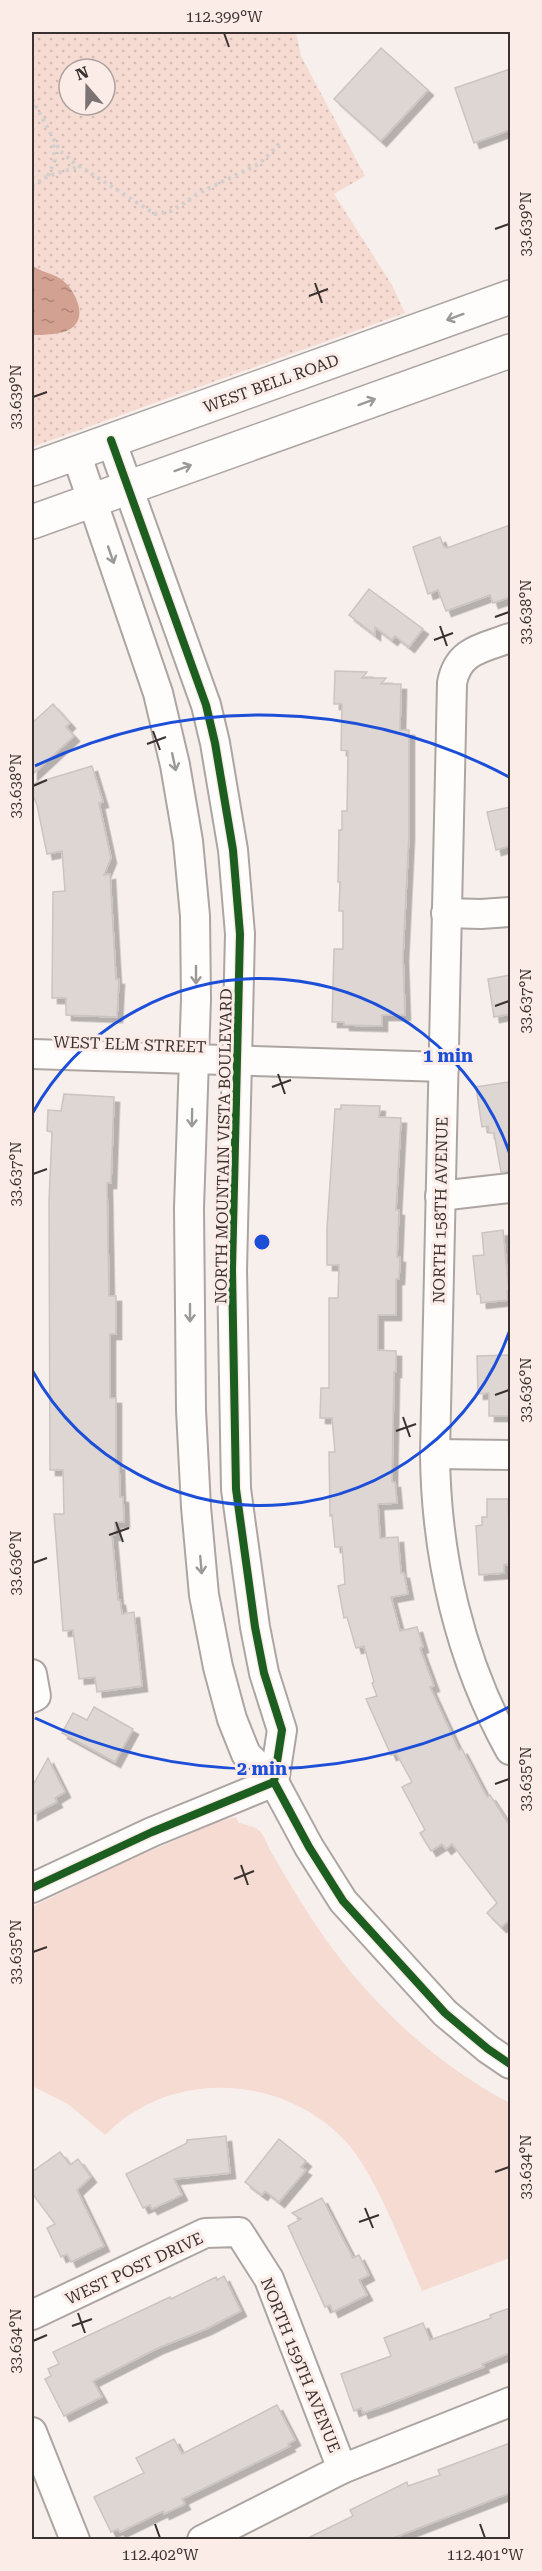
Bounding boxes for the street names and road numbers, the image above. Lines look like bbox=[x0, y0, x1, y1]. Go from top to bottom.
street label: WEST BELL ROAD bbox=[201, 350, 342, 417]
street label: NORTH MOUNTAIN VISTA BOULEVARD bbox=[211, 988, 236, 1304]
street label: WEST ELM STREET bbox=[53, 1032, 207, 1057]
street label: NORTH 158TH AVENUE bbox=[429, 1116, 452, 1304]
street label: WEST POST DRIVE bbox=[62, 2228, 206, 2309]
street label: NORTH 159TH AVENUE bbox=[257, 2275, 344, 2455]

